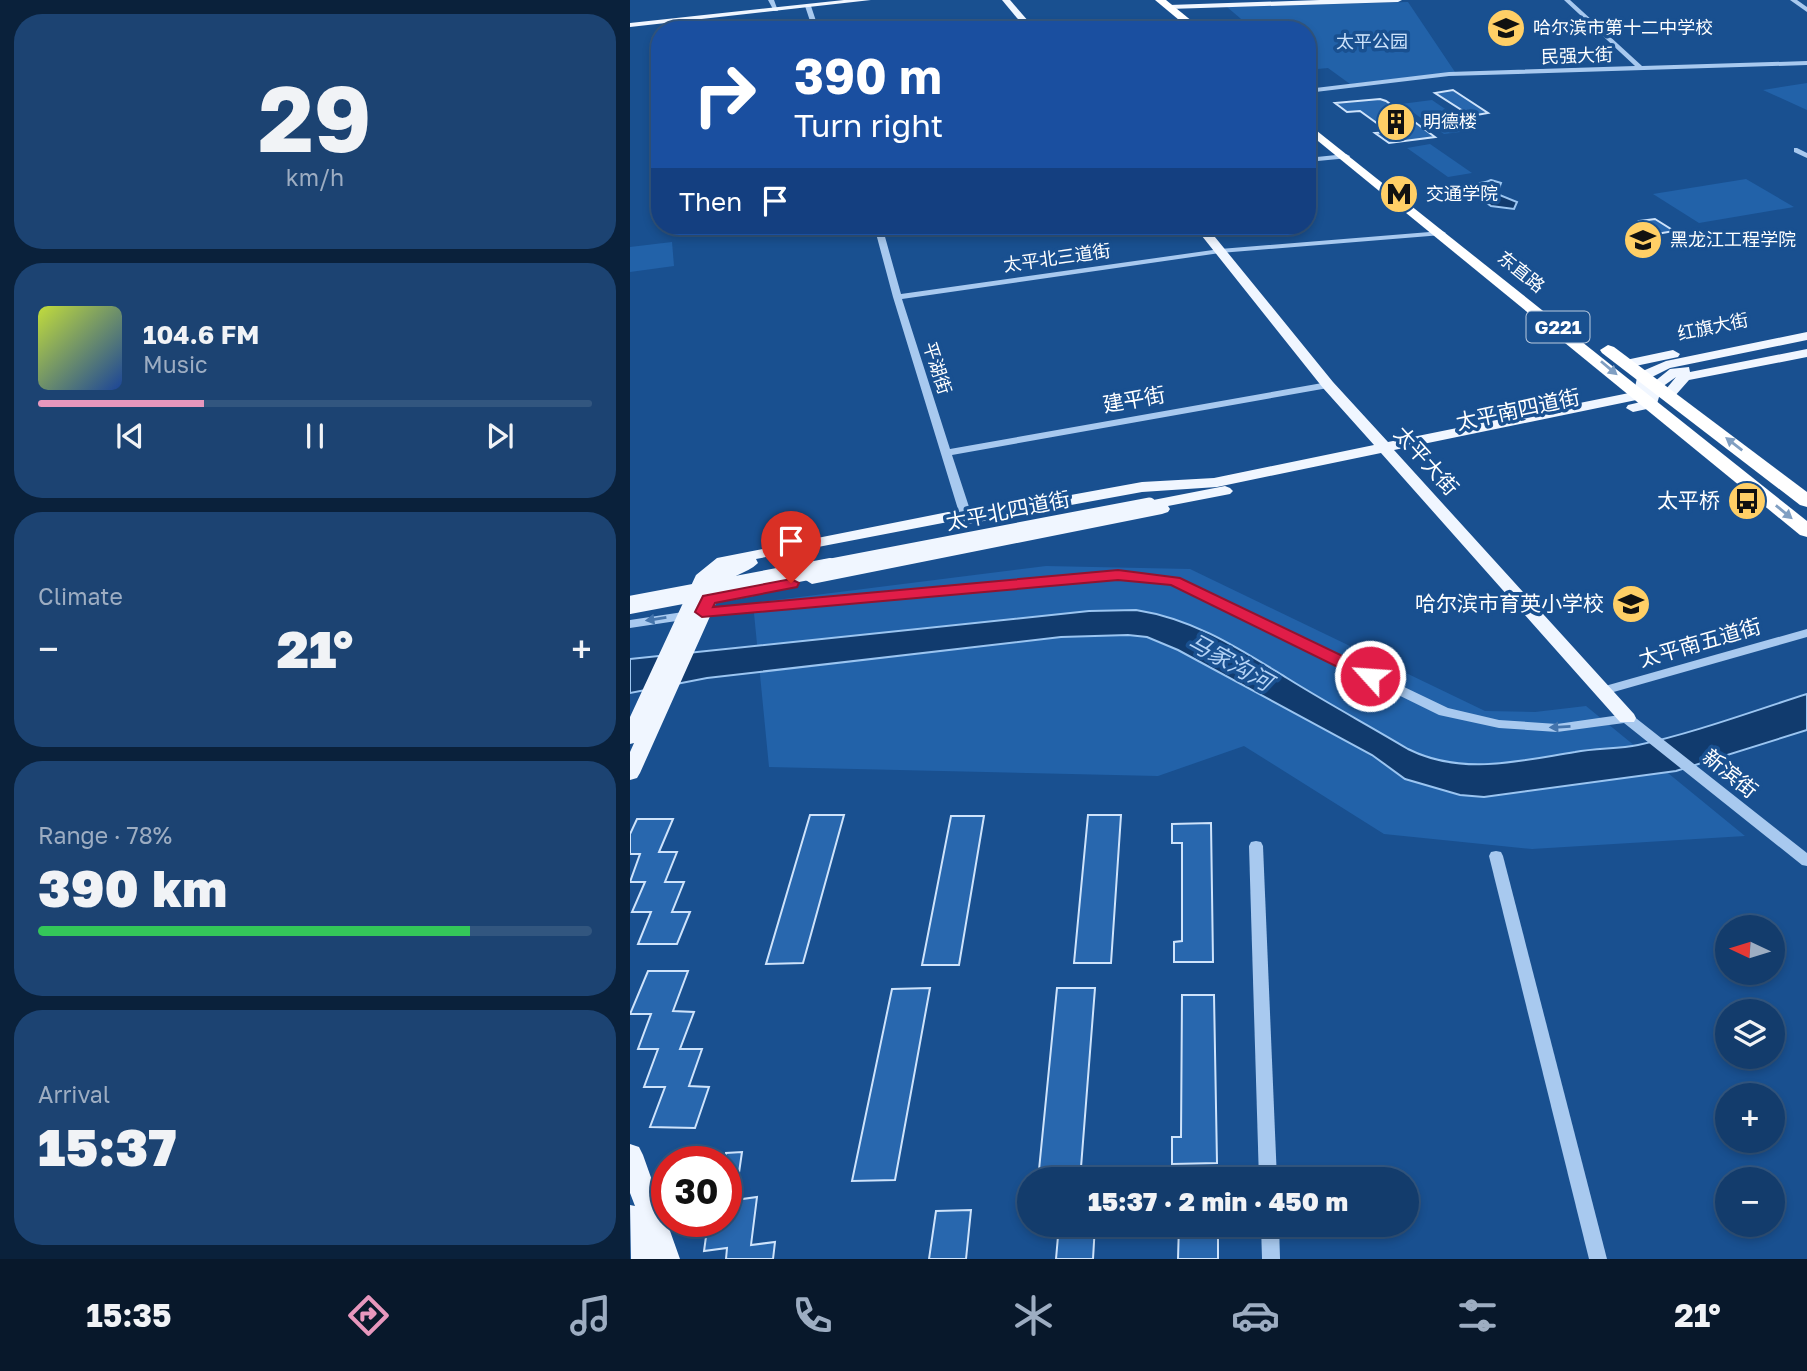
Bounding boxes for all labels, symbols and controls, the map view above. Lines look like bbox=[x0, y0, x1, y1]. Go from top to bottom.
school or university icon: 哈尔滨市第十二中学校 bbox=[1485, 7, 1527, 49]
place label: 哈尔滨市第十二中学校 bbox=[1533, 16, 1713, 38]
park label: 太平公园 bbox=[1336, 30, 1408, 52]
street label: 民强大街 bbox=[1541, 43, 1613, 67]
text: 390 m bbox=[794, 46, 942, 105]
icon: right bbox=[679, 49, 770, 140]
text: 29 bbox=[258, 63, 372, 172]
building icon: 明德楼 bbox=[1375, 101, 1417, 143]
text: Turn right bbox=[794, 106, 943, 144]
place label: 明德楼 bbox=[1423, 110, 1477, 132]
text: km/h bbox=[286, 163, 344, 191]
metro station icon: 交通学院 bbox=[1378, 173, 1420, 215]
icon: arrive bbox=[756, 182, 794, 220]
place label: 交通学院 bbox=[1426, 182, 1498, 204]
text: Then bbox=[679, 186, 742, 217]
school or university icon: 黑龙江工程学院 bbox=[1622, 219, 1664, 261]
place label: 黑龙江工程学院 bbox=[1670, 228, 1796, 250]
street label: 太平北三道街 bbox=[1002, 239, 1112, 275]
street label: 东直路 bbox=[1494, 246, 1550, 297]
street label: 红旗大街 bbox=[1675, 308, 1750, 344]
road number: G221 bbox=[1527, 312, 1590, 342]
text: 104.6 FM bbox=[143, 319, 259, 350]
street label: 平湖街 bbox=[919, 339, 957, 397]
text: Music bbox=[143, 350, 208, 378]
one-way arrow bbox=[1600, 360, 1617, 375]
street label: 建平街 bbox=[1101, 381, 1167, 417]
street label: 太平南四道街 bbox=[1453, 383, 1582, 435]
icon: previous bbox=[111, 417, 149, 455]
icon: pause bbox=[296, 417, 334, 455]
icon: next bbox=[481, 417, 519, 455]
street label: 太平大街 bbox=[1389, 420, 1465, 500]
one-way arrow bbox=[1725, 436, 1743, 451]
bus stop icon: 太平桥 bbox=[1726, 480, 1768, 522]
street label: 太平北四道街 bbox=[943, 485, 1072, 535]
place label: 太平桥 bbox=[1657, 487, 1720, 513]
one-way arrow bbox=[1776, 504, 1793, 519]
pin bbox=[761, 511, 821, 583]
icon: arrive bbox=[772, 522, 810, 560]
text: Climate bbox=[38, 582, 123, 610]
school or university icon: 哈尔滨市育英小学校 bbox=[1610, 583, 1652, 625]
place label: 哈尔滨市育英小学校 bbox=[1415, 590, 1604, 616]
street label: 太平南五道街 bbox=[1636, 612, 1764, 672]
one-way arrow bbox=[645, 614, 667, 625]
text: 21° bbox=[277, 617, 353, 679]
text: − bbox=[38, 626, 59, 671]
text: + bbox=[571, 626, 592, 671]
water label: 马家沟河 bbox=[1183, 627, 1281, 698]
position arrow bbox=[1333, 639, 1407, 713]
one-way arrow bbox=[1549, 721, 1571, 732]
street label: 新滨街 bbox=[1698, 743, 1763, 803]
text: Range · 78% bbox=[38, 821, 172, 849]
text: 390 km bbox=[38, 856, 227, 918]
north arrow bbox=[1715, 915, 1785, 985]
map controls bbox=[1715, 915, 1785, 1237]
button: layers bbox=[1715, 999, 1785, 1069]
text: Arrival bbox=[38, 1080, 110, 1108]
button: + bbox=[1715, 1083, 1785, 1153]
text: 15:37 bbox=[38, 1115, 177, 1177]
speed limit sign: 30 bbox=[651, 1146, 742, 1237]
button: − bbox=[1715, 1167, 1785, 1237]
text: 15:37 · 2 min · 450 m bbox=[1088, 1186, 1348, 1217]
icon: directions bbox=[344, 1291, 393, 1340]
icon: music bbox=[566, 1291, 615, 1340]
icon: phone bbox=[788, 1291, 837, 1340]
icon: climate bbox=[1009, 1291, 1058, 1340]
icon: car bbox=[1231, 1291, 1280, 1340]
icon: filters bbox=[1453, 1291, 1502, 1340]
text: 15:35 bbox=[86, 1296, 172, 1334]
text: 21° bbox=[1674, 1296, 1721, 1334]

